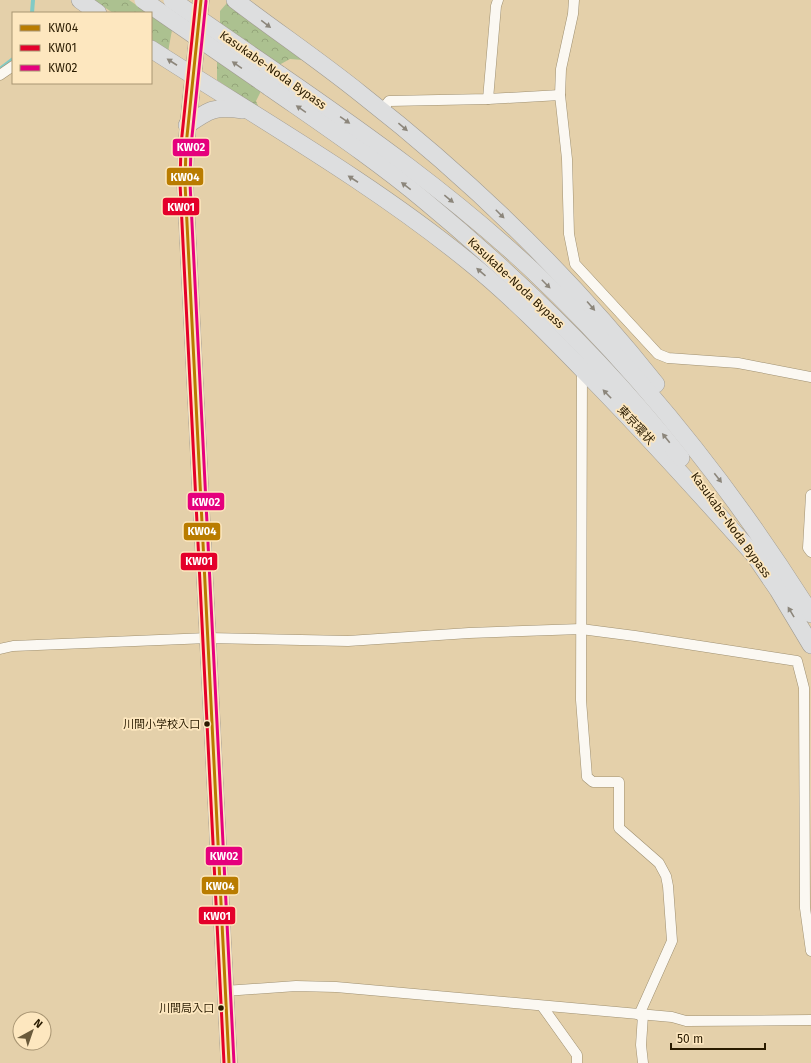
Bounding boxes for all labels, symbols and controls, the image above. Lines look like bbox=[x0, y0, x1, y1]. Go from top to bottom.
legend bbox=[12, 12, 152, 84]
one-way arrow bbox=[261, 19, 271, 27]
text: KW04 bbox=[48, 21, 79, 35]
street label: Kasukabe-Noda Bypass bbox=[217, 28, 329, 112]
text: KW01 bbox=[48, 41, 77, 55]
one-way arrow bbox=[167, 58, 177, 66]
text: KW02 bbox=[48, 61, 78, 75]
one-way arrow bbox=[232, 61, 242, 69]
one-way arrow bbox=[295, 105, 306, 113]
one-way arrow bbox=[340, 116, 351, 124]
one-way arrow bbox=[397, 123, 408, 132]
line badge: KW02 bbox=[172, 138, 210, 157]
text: KW02 bbox=[177, 141, 205, 154]
line badge: KW04 bbox=[166, 167, 204, 186]
text: KW04 bbox=[171, 171, 199, 184]
one-way arrow bbox=[348, 175, 359, 183]
one-way arrow bbox=[400, 181, 411, 190]
one-way arrow bbox=[443, 194, 454, 203]
line badge: KW01 bbox=[162, 197, 200, 216]
text: KW01 bbox=[167, 201, 195, 214]
one-way arrow bbox=[495, 209, 505, 219]
street label: Kasukabe-Noda Bypass bbox=[465, 235, 567, 332]
one-way arrow bbox=[476, 268, 486, 277]
one-way arrow bbox=[541, 280, 551, 289]
one-way arrow bbox=[587, 301, 596, 312]
one-way arrow bbox=[602, 389, 612, 399]
street label: 東京環状 bbox=[615, 403, 657, 447]
one-way arrow bbox=[661, 433, 670, 444]
street label: Kasukabe-Noda Bypass bbox=[688, 470, 774, 581]
one-way arrow bbox=[714, 473, 722, 483]
line badge: KW02 bbox=[187, 492, 225, 511]
text: KW02 bbox=[192, 496, 220, 509]
line badge: KW04 bbox=[183, 522, 221, 541]
text: KW04 bbox=[188, 525, 216, 538]
line badge: KW01 bbox=[180, 552, 218, 571]
text: KW01 bbox=[185, 555, 213, 568]
one-way arrow bbox=[787, 607, 795, 617]
place label: 川間小学校入口 bbox=[123, 718, 200, 731]
marker: 川間小学校入口 bbox=[202, 719, 212, 729]
line badge: KW02 bbox=[205, 846, 243, 866]
text: KW02 bbox=[210, 850, 238, 863]
line badge: KW04 bbox=[201, 876, 239, 895]
text: KW04 bbox=[206, 880, 234, 893]
line badge: KW01 bbox=[198, 906, 236, 925]
text: KW01 bbox=[203, 910, 231, 923]
place label: 川間局入口 bbox=[159, 1002, 214, 1015]
marker: 川間局入口 bbox=[216, 1003, 226, 1013]
north arrow bbox=[12, 1011, 52, 1051]
text: N bbox=[31, 1016, 45, 1031]
scale bar bbox=[671, 1025, 765, 1051]
text: 50 m bbox=[677, 1032, 703, 1046]

